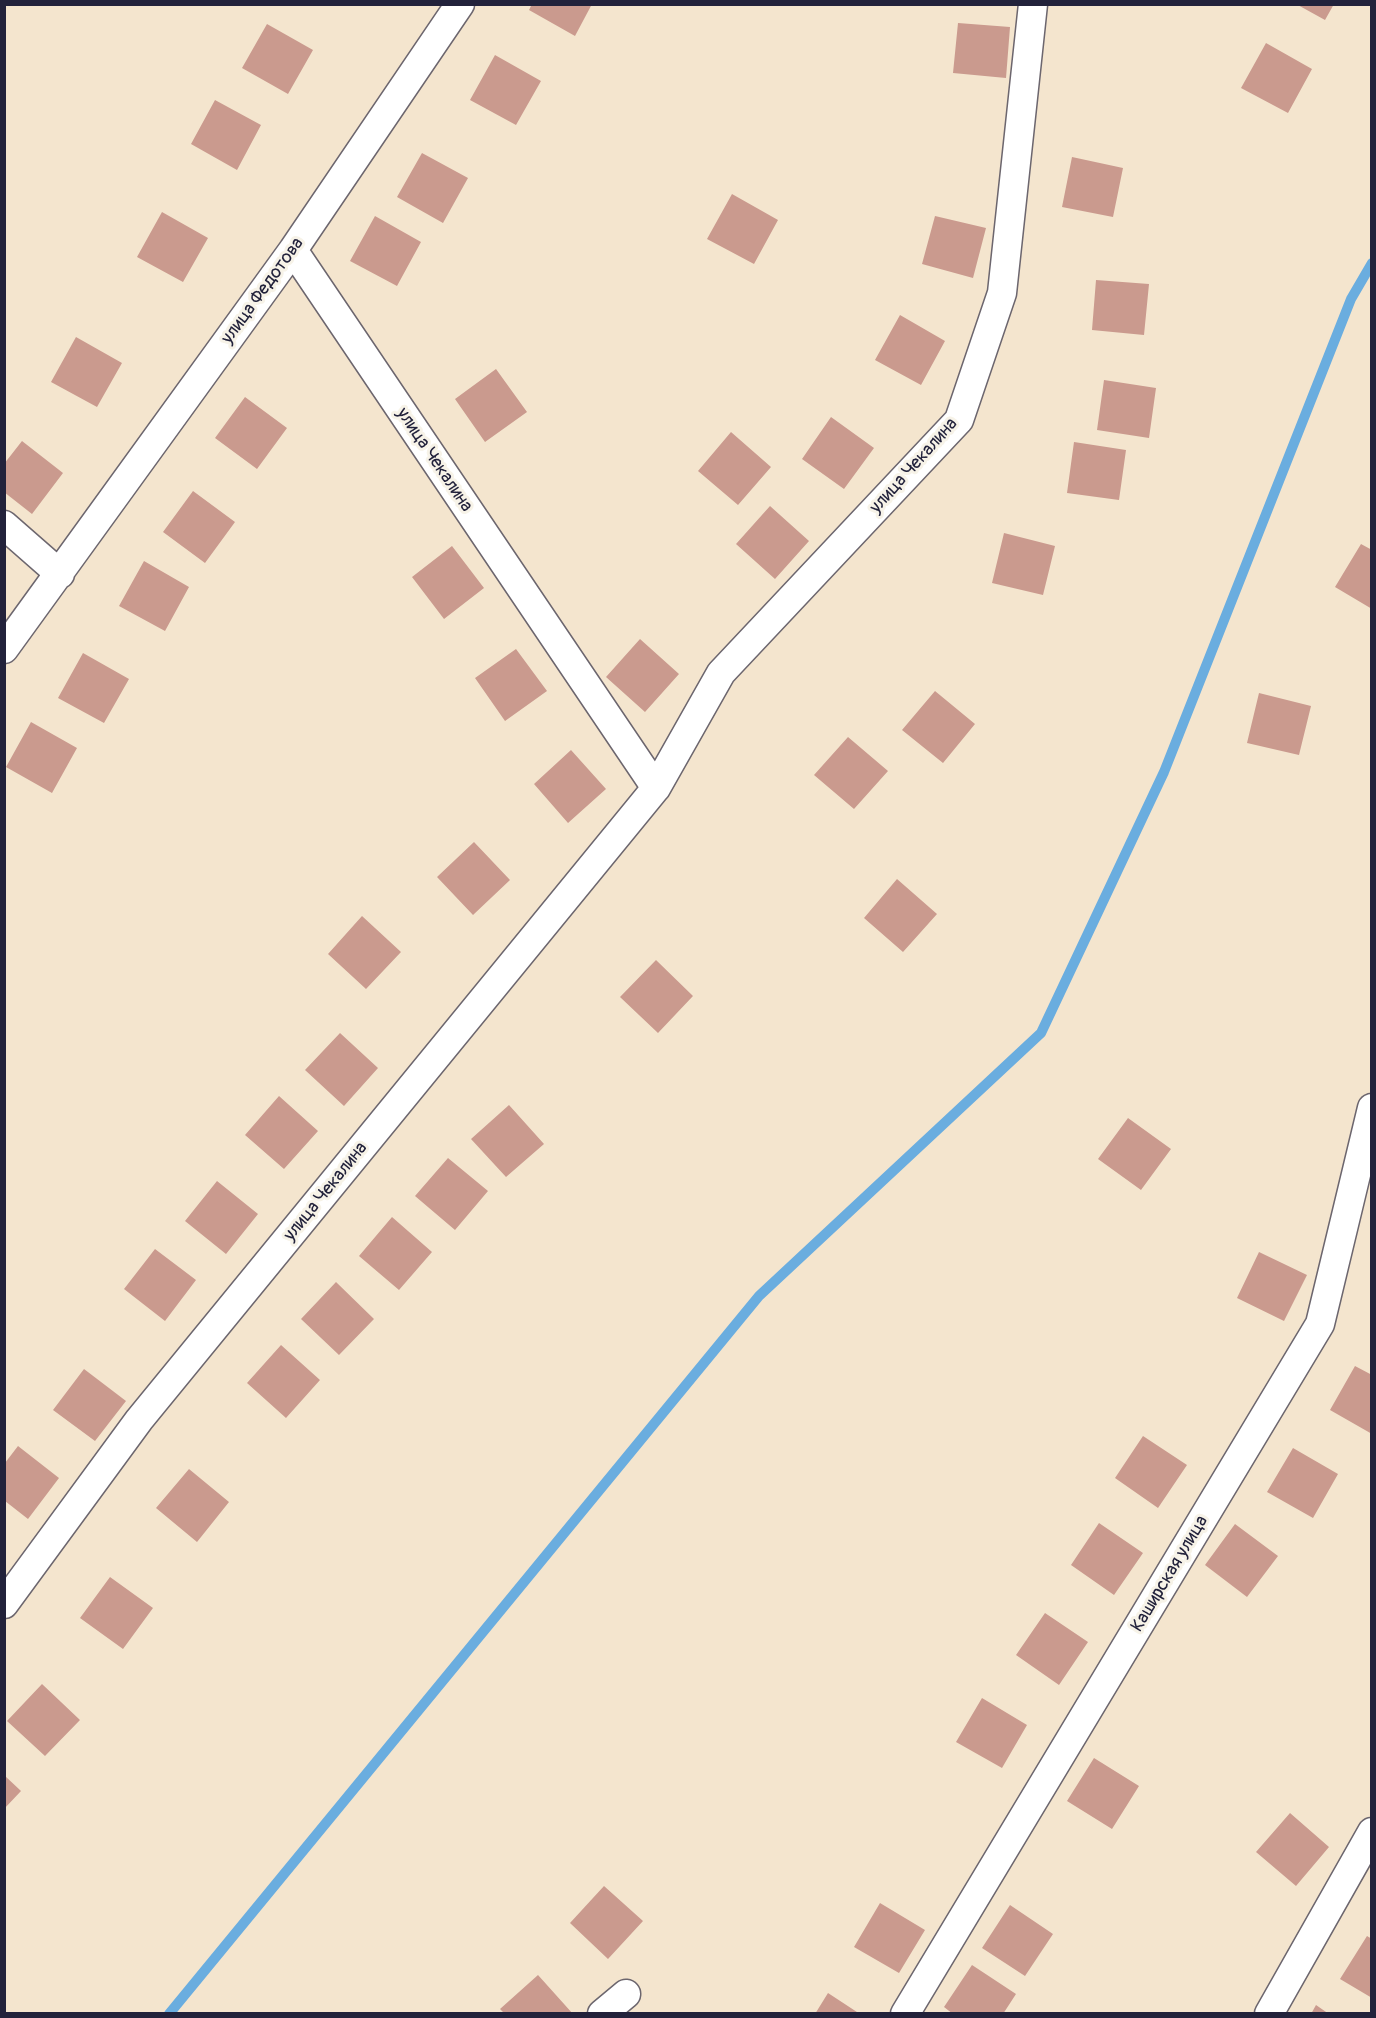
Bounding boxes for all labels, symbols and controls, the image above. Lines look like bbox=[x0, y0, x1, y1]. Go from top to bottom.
street label: улица Федотова bbox=[217, 234, 309, 348]
street label: улица Чекалина bbox=[391, 404, 477, 516]
street label: улица Чекалина bbox=[866, 414, 962, 518]
street label: улица Чекалина bbox=[280, 1138, 372, 1246]
street label: Каширская улица bbox=[1127, 1512, 1213, 1636]

